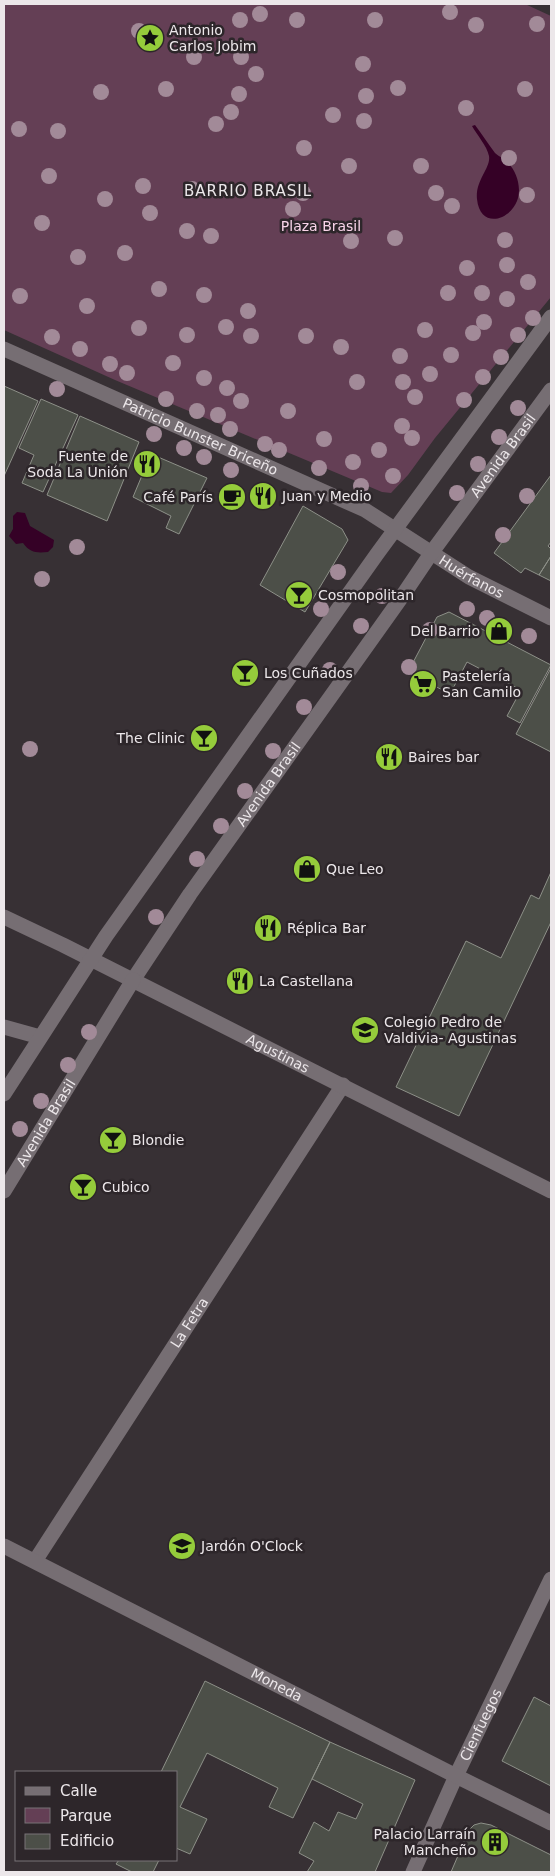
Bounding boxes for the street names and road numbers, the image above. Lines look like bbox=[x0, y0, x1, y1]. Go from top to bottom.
street label: Patricio Bunster Briceño bbox=[120, 395, 280, 478]
street label: Avenida Brasil bbox=[467, 411, 539, 500]
street label: Huérfanos bbox=[436, 552, 507, 601]
street label: Avenida Brasil bbox=[233, 739, 304, 829]
street label: Agustinas bbox=[244, 1031, 312, 1076]
street label: Avenida Brasil bbox=[13, 1076, 78, 1169]
street label: La Fetra bbox=[167, 1294, 211, 1351]
street label: Moneda bbox=[248, 1665, 305, 1705]
street label: Cienfuegos bbox=[456, 1686, 505, 1764]

